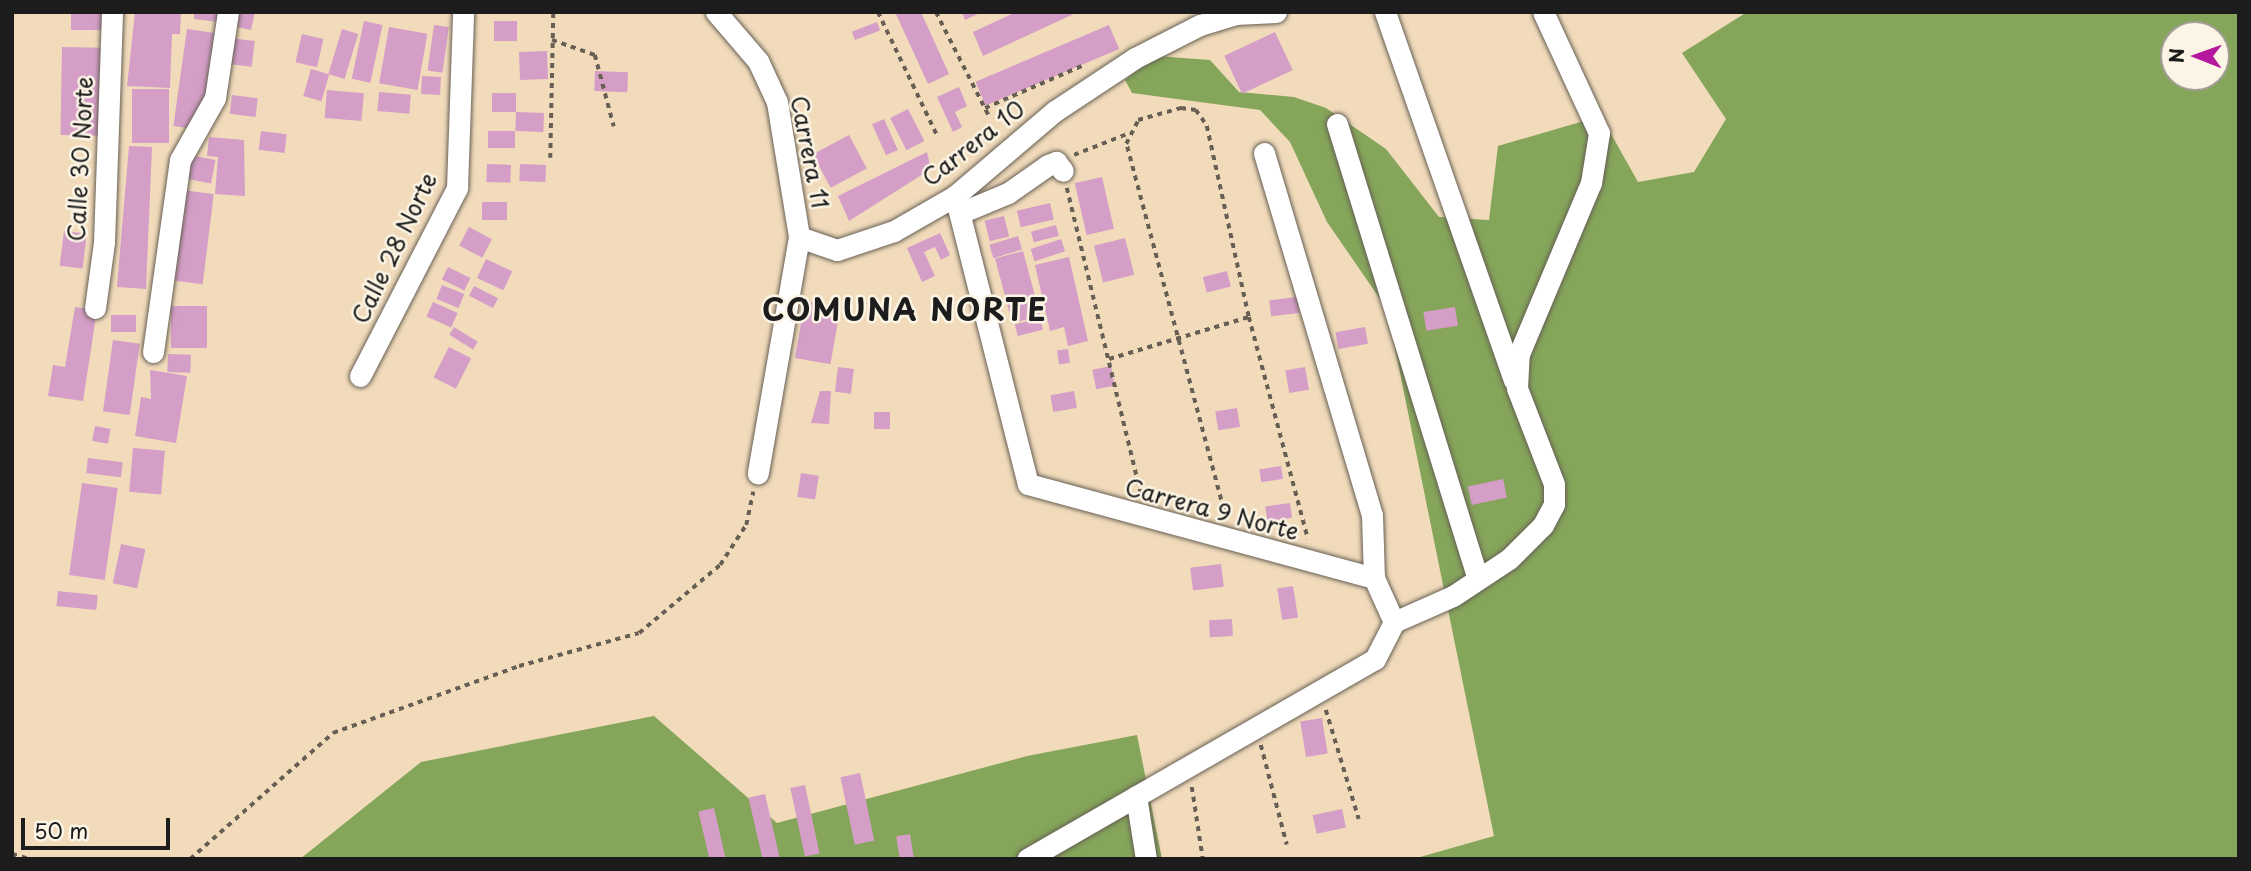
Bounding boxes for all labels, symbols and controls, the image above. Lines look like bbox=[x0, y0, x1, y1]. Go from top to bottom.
north arrow bbox=[2160, 21, 2230, 91]
text: N bbox=[2162, 48, 2190, 63]
street label: Calle 30 Norte bbox=[62, 76, 98, 242]
street label: Carrera 11 bbox=[786, 93, 834, 211]
street label: Carrera 10 bbox=[916, 94, 1030, 192]
street label: Calle 28 Norte bbox=[346, 168, 442, 328]
district label: COMUNA NORTE bbox=[766, 291, 1044, 327]
street label: Carrera 9 Norte bbox=[1122, 472, 1302, 546]
scale bar bbox=[24, 804, 173, 848]
text: 50 m bbox=[34, 814, 88, 846]

